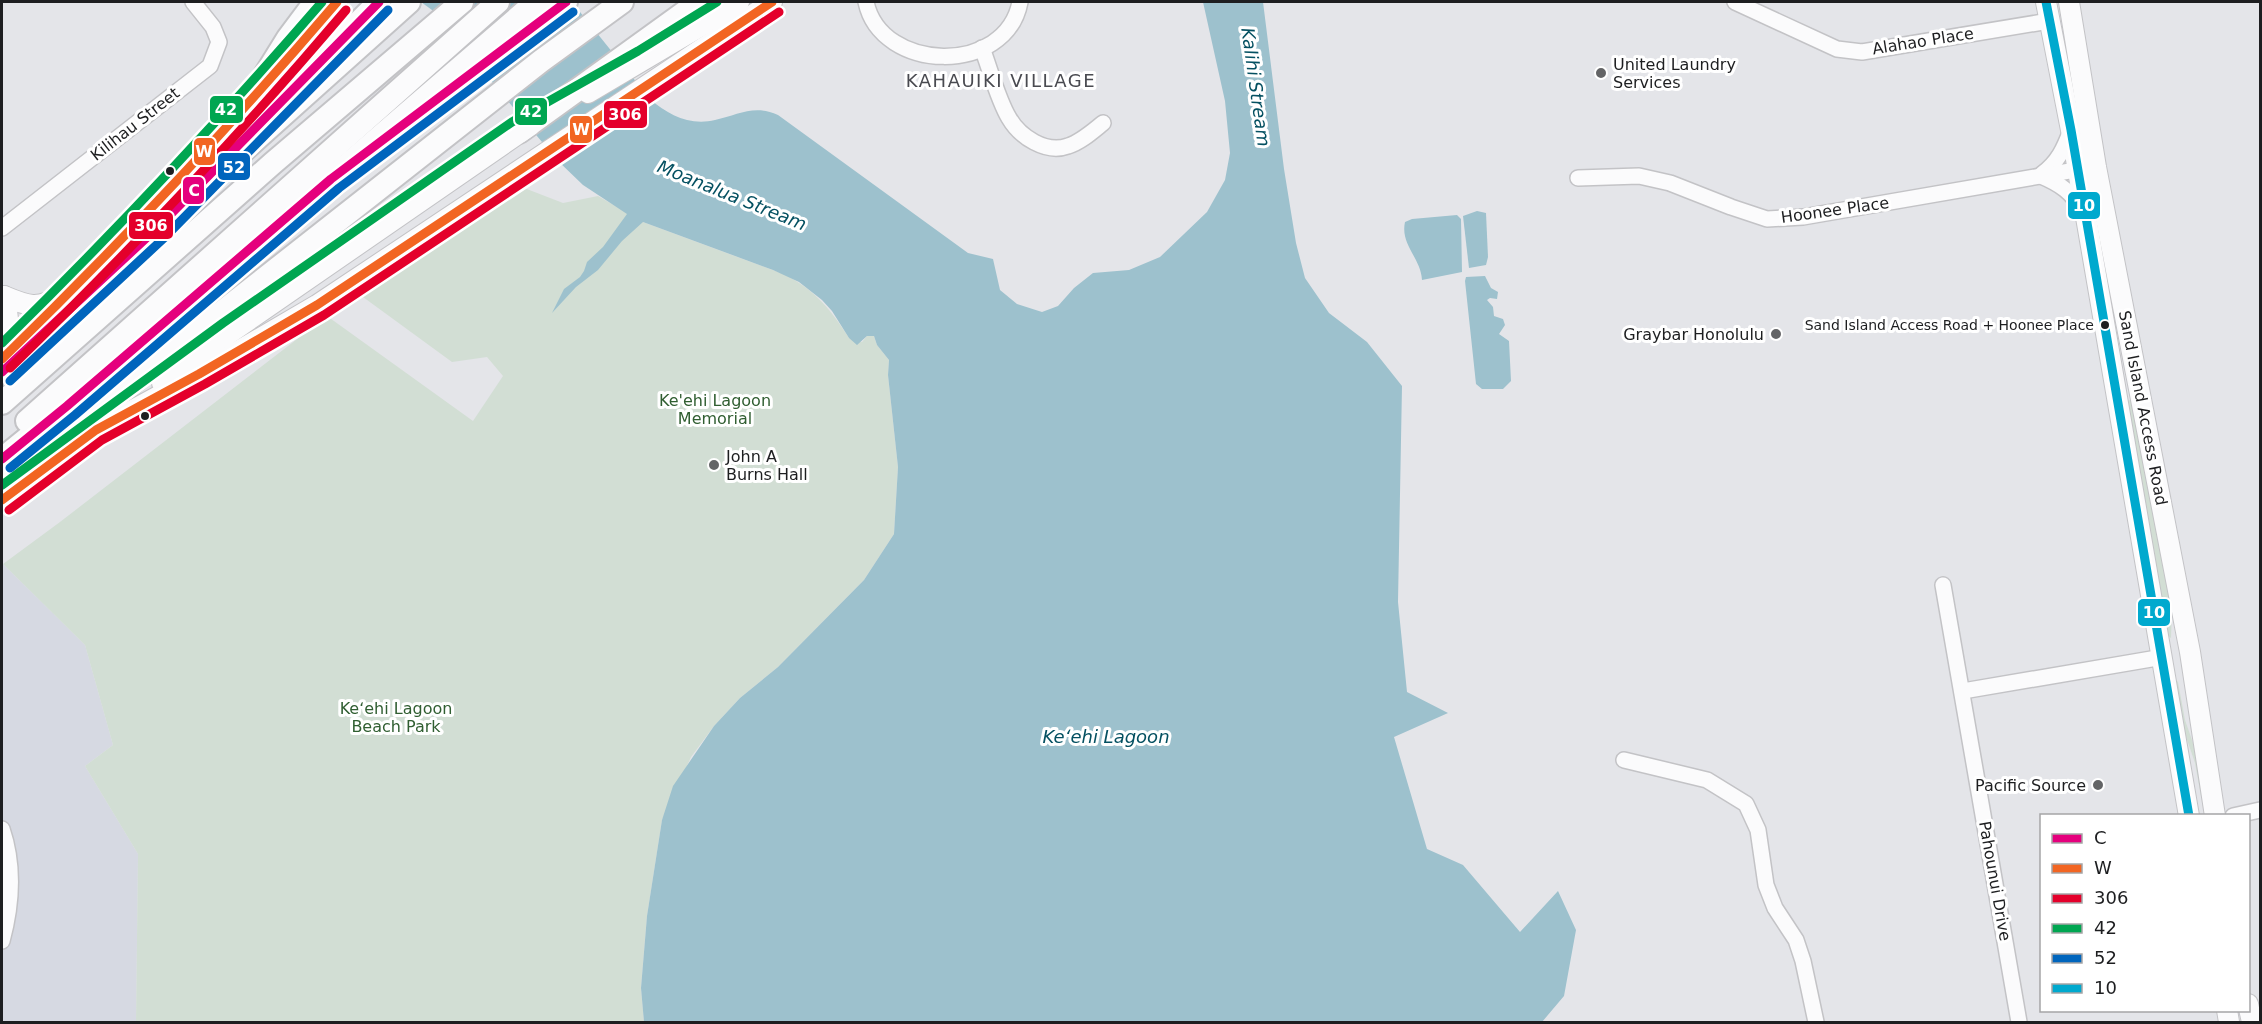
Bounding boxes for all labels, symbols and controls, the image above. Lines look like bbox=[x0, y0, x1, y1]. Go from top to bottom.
street label: Alahao Place bbox=[1871, 24, 1975, 58]
water label: Kalihi Stream bbox=[1237, 26, 1275, 148]
place label: United Laundry Services bbox=[1613, 55, 1736, 92]
marker: United Laundry Services bbox=[1594, 66, 1608, 80]
district label: KAHAUIKI VILLAGE bbox=[906, 70, 1096, 91]
street label: Kilihau Street bbox=[87, 83, 183, 165]
line badge: 42 bbox=[209, 95, 244, 124]
line badge: 42 bbox=[514, 97, 548, 126]
text: 42 bbox=[215, 100, 237, 119]
line badge: 306 bbox=[603, 100, 648, 129]
text: 42 bbox=[520, 102, 542, 121]
text: 306 bbox=[608, 105, 642, 124]
line badge: W bbox=[569, 115, 593, 144]
text: W bbox=[572, 120, 590, 139]
line badge: W bbox=[193, 137, 216, 166]
text: W bbox=[195, 142, 213, 161]
line badge: 52 bbox=[217, 152, 251, 181]
water label: Moanalua Stream bbox=[654, 156, 810, 234]
text: 52 bbox=[223, 158, 245, 177]
unlabelled marker bbox=[164, 165, 176, 177]
line badge: C bbox=[182, 176, 205, 205]
text: C bbox=[188, 181, 200, 200]
line badge: 10 bbox=[2067, 191, 2101, 220]
street label: Hoonee Place bbox=[1780, 193, 1890, 227]
text: 10 bbox=[2073, 196, 2095, 215]
line badge: 306 bbox=[128, 211, 174, 240]
text: 306 bbox=[134, 216, 168, 235]
street label: Sand Island Access Road bbox=[2115, 309, 2171, 507]
place label: Sand Island Access Road + Hoonee Place bbox=[1805, 317, 2094, 333]
marker: Sand Island Access Road + Hoonee Place bbox=[2099, 319, 2111, 331]
place label: Graybar Honolulu bbox=[1623, 325, 1764, 344]
marker: Graybar Honolulu bbox=[1769, 327, 1783, 341]
park label: Ke'ehi Lagoon Memorial bbox=[659, 391, 771, 428]
unlabelled marker bbox=[139, 410, 151, 422]
place label: John A Burns Hall bbox=[725, 447, 808, 484]
marker: John A Burns Hall bbox=[707, 458, 721, 472]
line badge: 10 bbox=[2137, 598, 2171, 627]
text: 10 bbox=[2143, 603, 2165, 622]
park label: Keʻehi Lagoon Beach Park bbox=[340, 699, 452, 736]
water label: Keʻehi Lagoon bbox=[1042, 726, 1170, 747]
place label: Pacific Source bbox=[1975, 776, 2086, 795]
marker: Pacific Source bbox=[2091, 778, 2105, 792]
legend bbox=[2040, 814, 2250, 1012]
street label: Pahounui Drive bbox=[1975, 820, 2015, 942]
text: C bbox=[2094, 827, 2107, 848]
text: W bbox=[2094, 857, 2112, 878]
text: 306 bbox=[2094, 887, 2128, 908]
text: 42 bbox=[2094, 917, 2117, 938]
text: 52 bbox=[2094, 947, 2117, 968]
text: 10 bbox=[2094, 977, 2117, 998]

